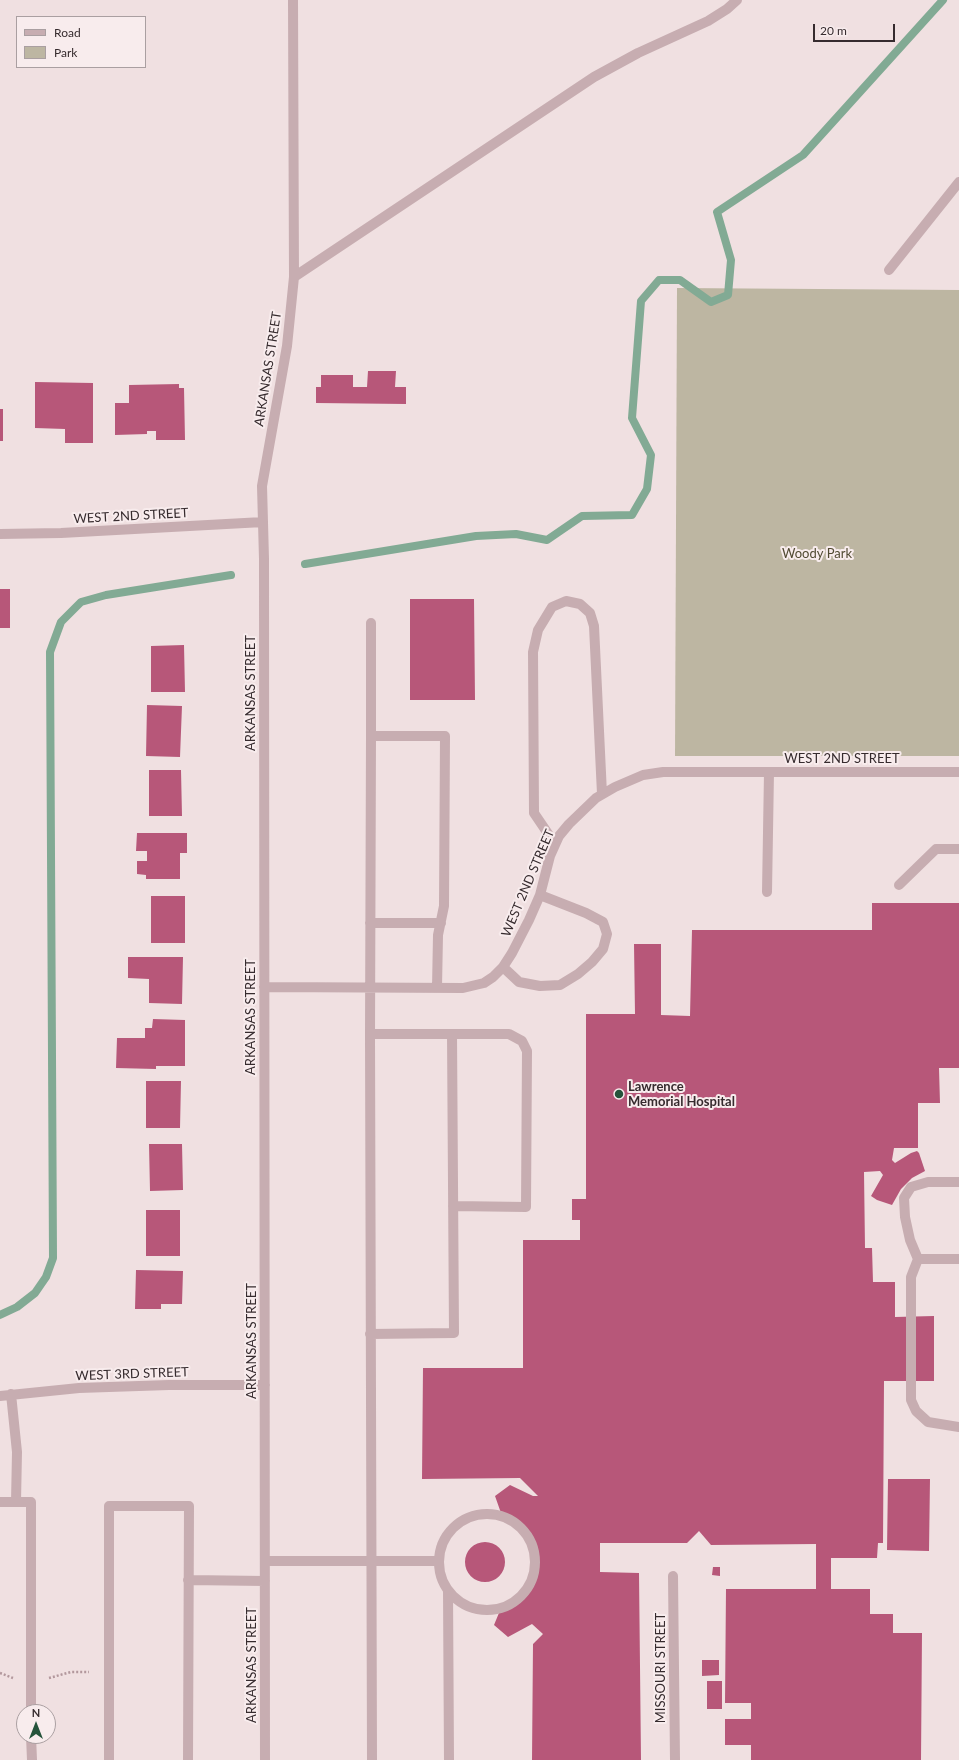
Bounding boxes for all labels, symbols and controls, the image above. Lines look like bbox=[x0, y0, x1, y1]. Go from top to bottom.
legend bbox=[16, 16, 146, 68]
scale bar bbox=[815, 16, 897, 42]
text: 20 m bbox=[820, 23, 847, 38]
text: Road bbox=[54, 25, 81, 40]
text: Park bbox=[54, 45, 77, 60]
street label: ARKANSAS STREET bbox=[251, 311, 285, 427]
street label: WEST 2ND STREET bbox=[73, 505, 189, 527]
park label: Woody Park bbox=[782, 546, 852, 562]
street label: ARKANSAS STREET bbox=[243, 635, 259, 751]
street label: WEST 2ND STREET bbox=[784, 751, 900, 767]
street label: WEST 2ND STREET bbox=[498, 827, 558, 939]
street label: ARKANSAS STREET bbox=[243, 959, 259, 1075]
place label: Lawrence Memorial Hospital bbox=[628, 1079, 735, 1110]
marker: Lawrence Memorial Hospital bbox=[613, 1088, 625, 1100]
street label: ARKANSAS STREET bbox=[244, 1283, 260, 1399]
street label: WEST 3RD STREET bbox=[75, 1364, 189, 1384]
street label: ARKANSAS STREET bbox=[244, 1607, 260, 1723]
street label: MISSOURI STREET bbox=[653, 1613, 669, 1723]
north arrow bbox=[16, 1704, 56, 1744]
text: N bbox=[32, 1706, 40, 1719]

